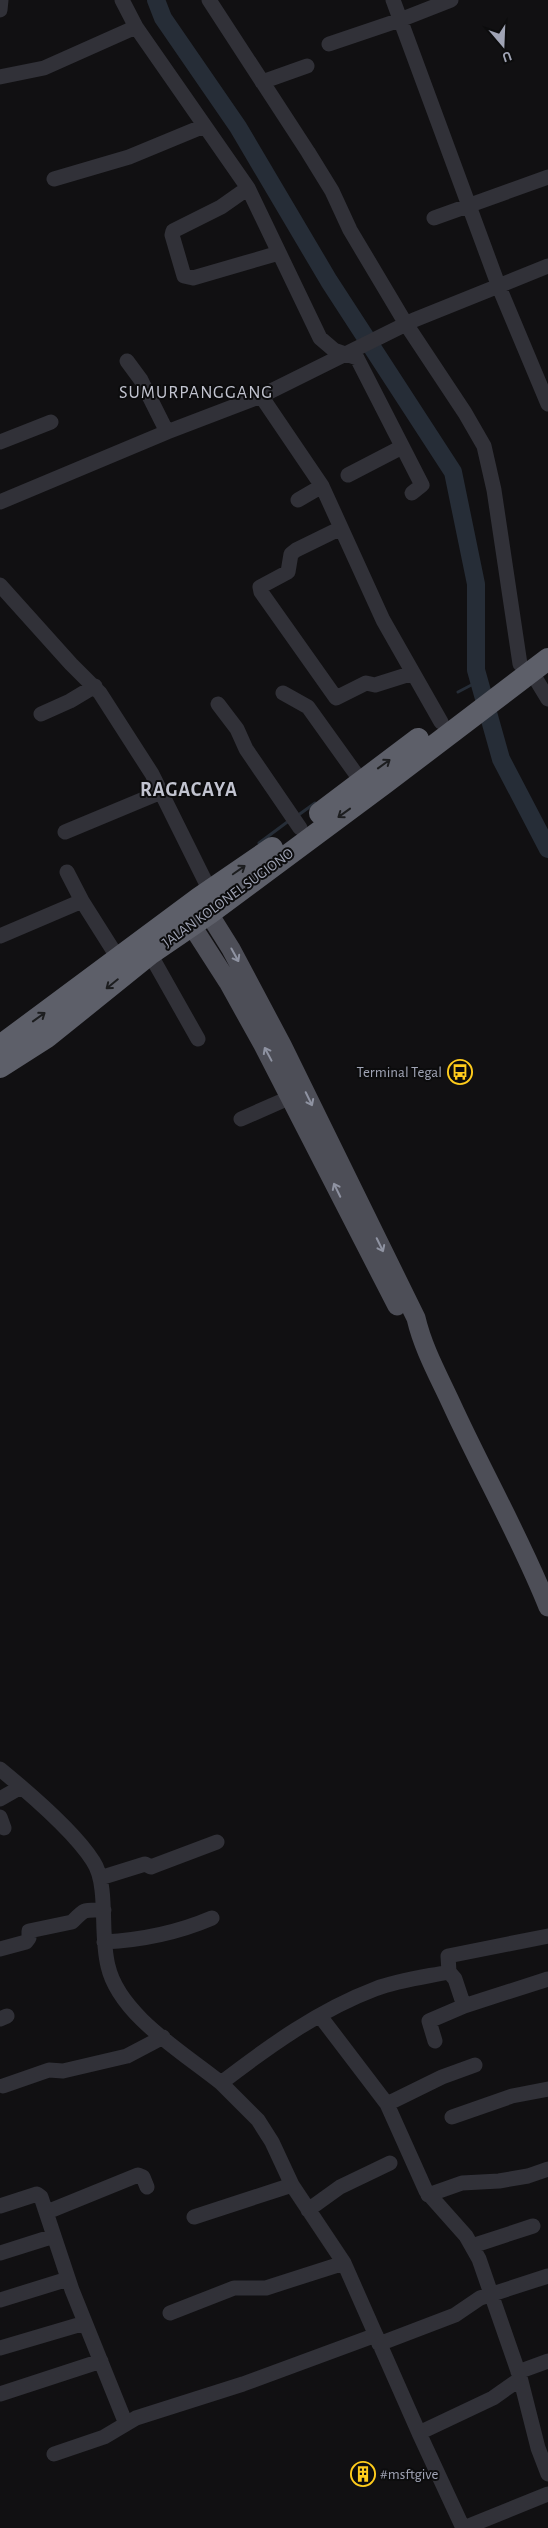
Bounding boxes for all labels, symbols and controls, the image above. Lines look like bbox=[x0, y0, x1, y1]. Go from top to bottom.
north arrow bbox=[478, 20, 528, 70]
text: U bbox=[500, 48, 513, 64]
district label: SUMURPANGGANG bbox=[119, 384, 273, 402]
one-way arrow bbox=[377, 758, 390, 769]
district label: RAGACAYA bbox=[140, 780, 238, 800]
one-way arrow bbox=[338, 808, 351, 819]
street label: JALAN KOLONEL SUGIONO bbox=[160, 845, 296, 951]
one-way arrow bbox=[232, 865, 246, 875]
one-way arrow bbox=[230, 947, 240, 961]
one-way arrow bbox=[106, 979, 119, 990]
one-way arrow bbox=[32, 1012, 46, 1022]
one-way arrow bbox=[263, 1046, 273, 1061]
bus stop icon: Terminal Tegal bbox=[447, 1059, 473, 1085]
place label: Terminal Tegal bbox=[357, 1065, 442, 1080]
one-way arrow bbox=[305, 1091, 314, 1106]
one-way arrow bbox=[332, 1183, 341, 1198]
one-way arrow bbox=[376, 1237, 385, 1252]
building icon: #msftgive bbox=[350, 2461, 376, 2487]
place label: #msftgive bbox=[380, 2467, 438, 2482]

